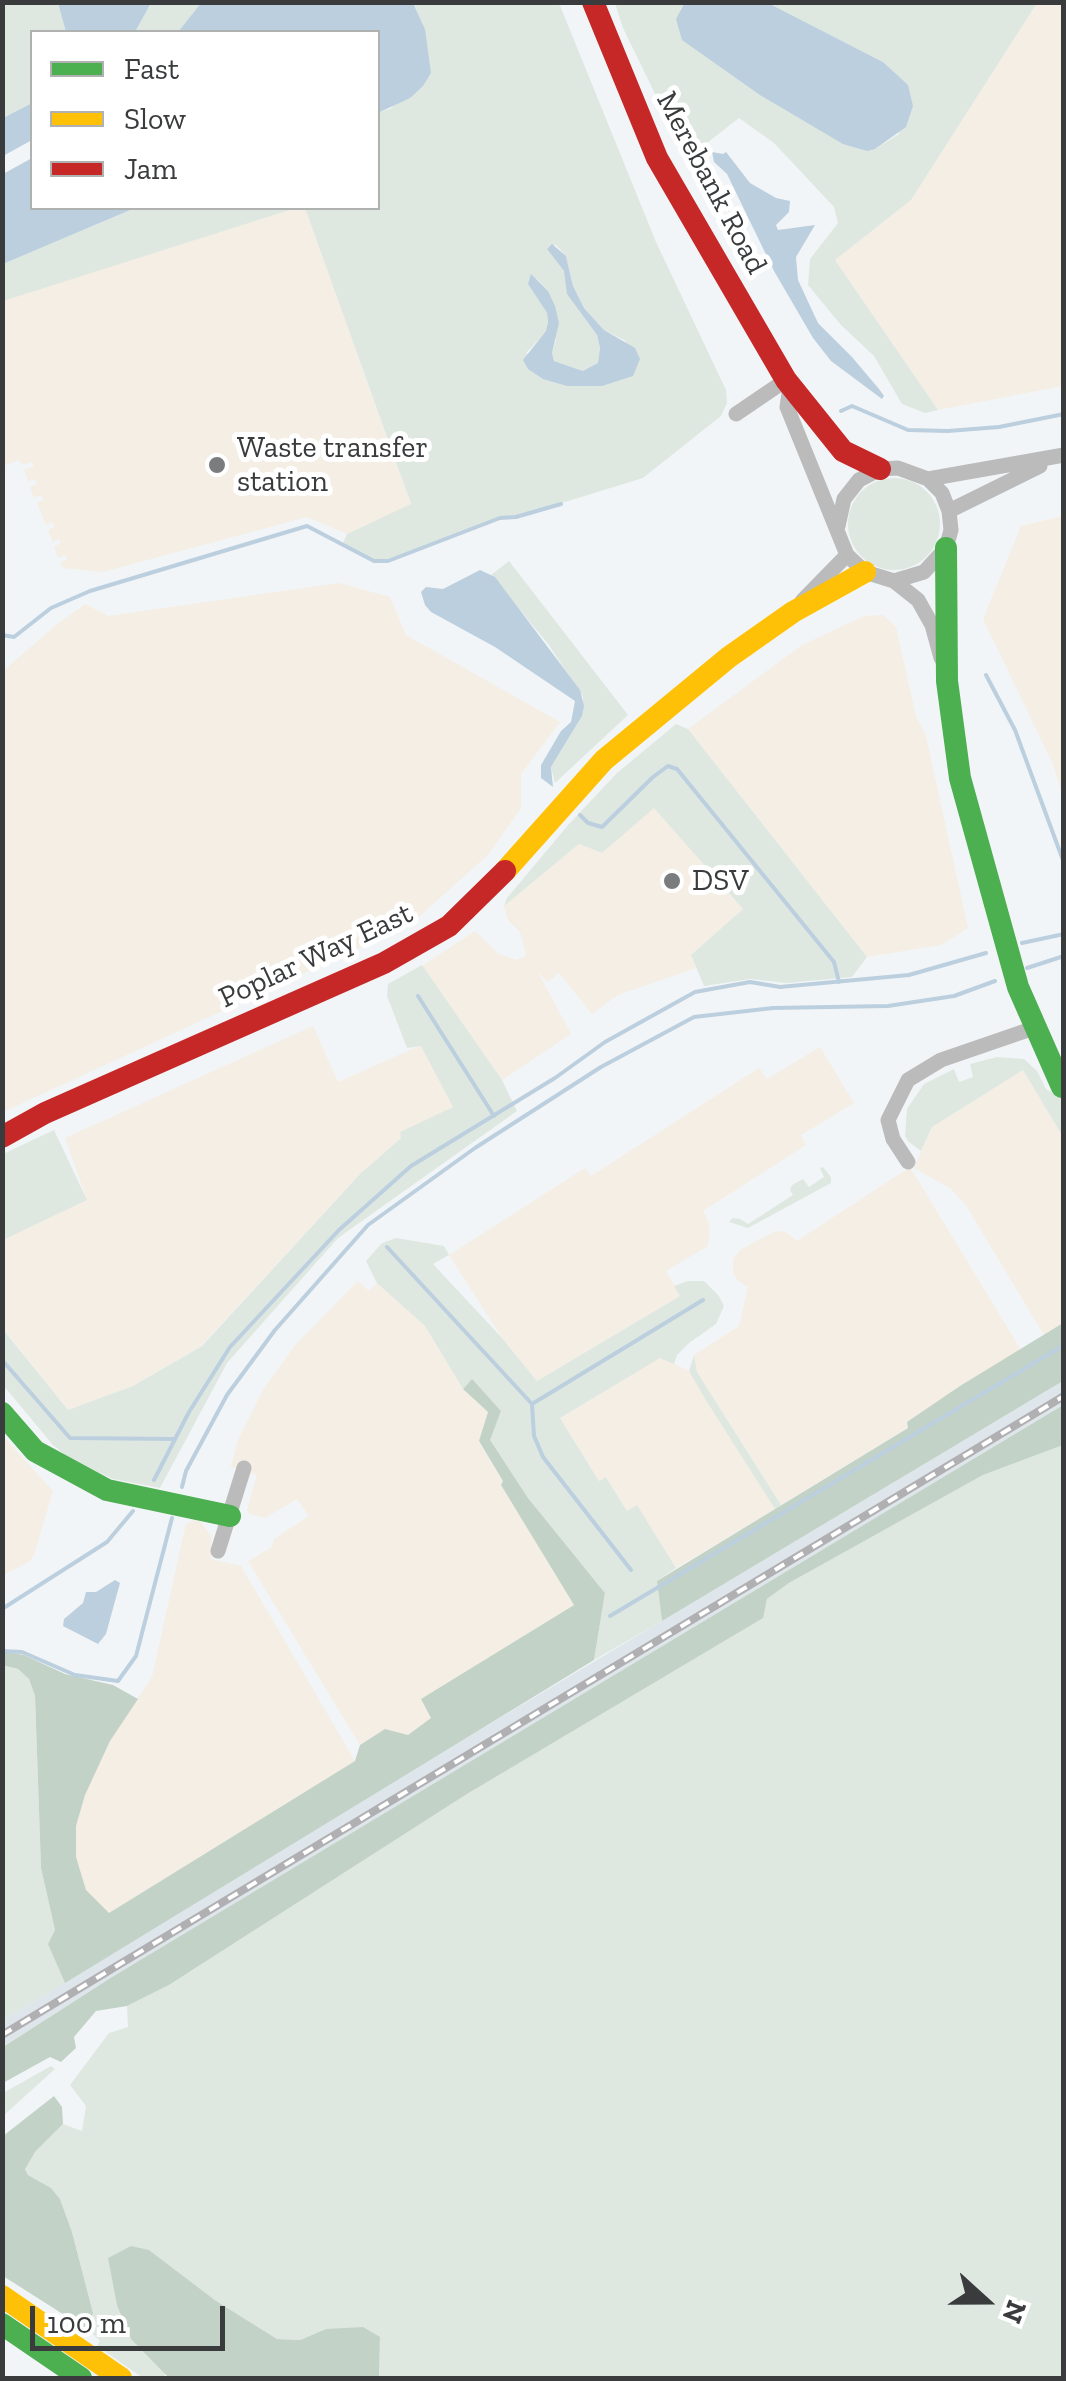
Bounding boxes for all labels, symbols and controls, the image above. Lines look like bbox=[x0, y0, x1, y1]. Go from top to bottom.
legend bbox=[30, 30, 380, 210]
text: Fast bbox=[124, 51, 179, 87]
street label: Merebank Road bbox=[648, 86, 774, 280]
text: Slow bbox=[124, 101, 186, 137]
text: Jam bbox=[124, 151, 177, 187]
place label: Waste transfer station bbox=[237, 430, 428, 500]
marker: Waste transfer station bbox=[206, 454, 228, 476]
place label: DSV bbox=[692, 863, 749, 899]
marker: DSV bbox=[661, 870, 683, 892]
street label: Poplar Way East bbox=[213, 895, 419, 1017]
north arrow bbox=[936, 2251, 1036, 2351]
scale bar bbox=[35, 2286, 230, 2348]
text: N bbox=[995, 2296, 1034, 2328]
text: 100 m bbox=[47, 2305, 126, 2341]

